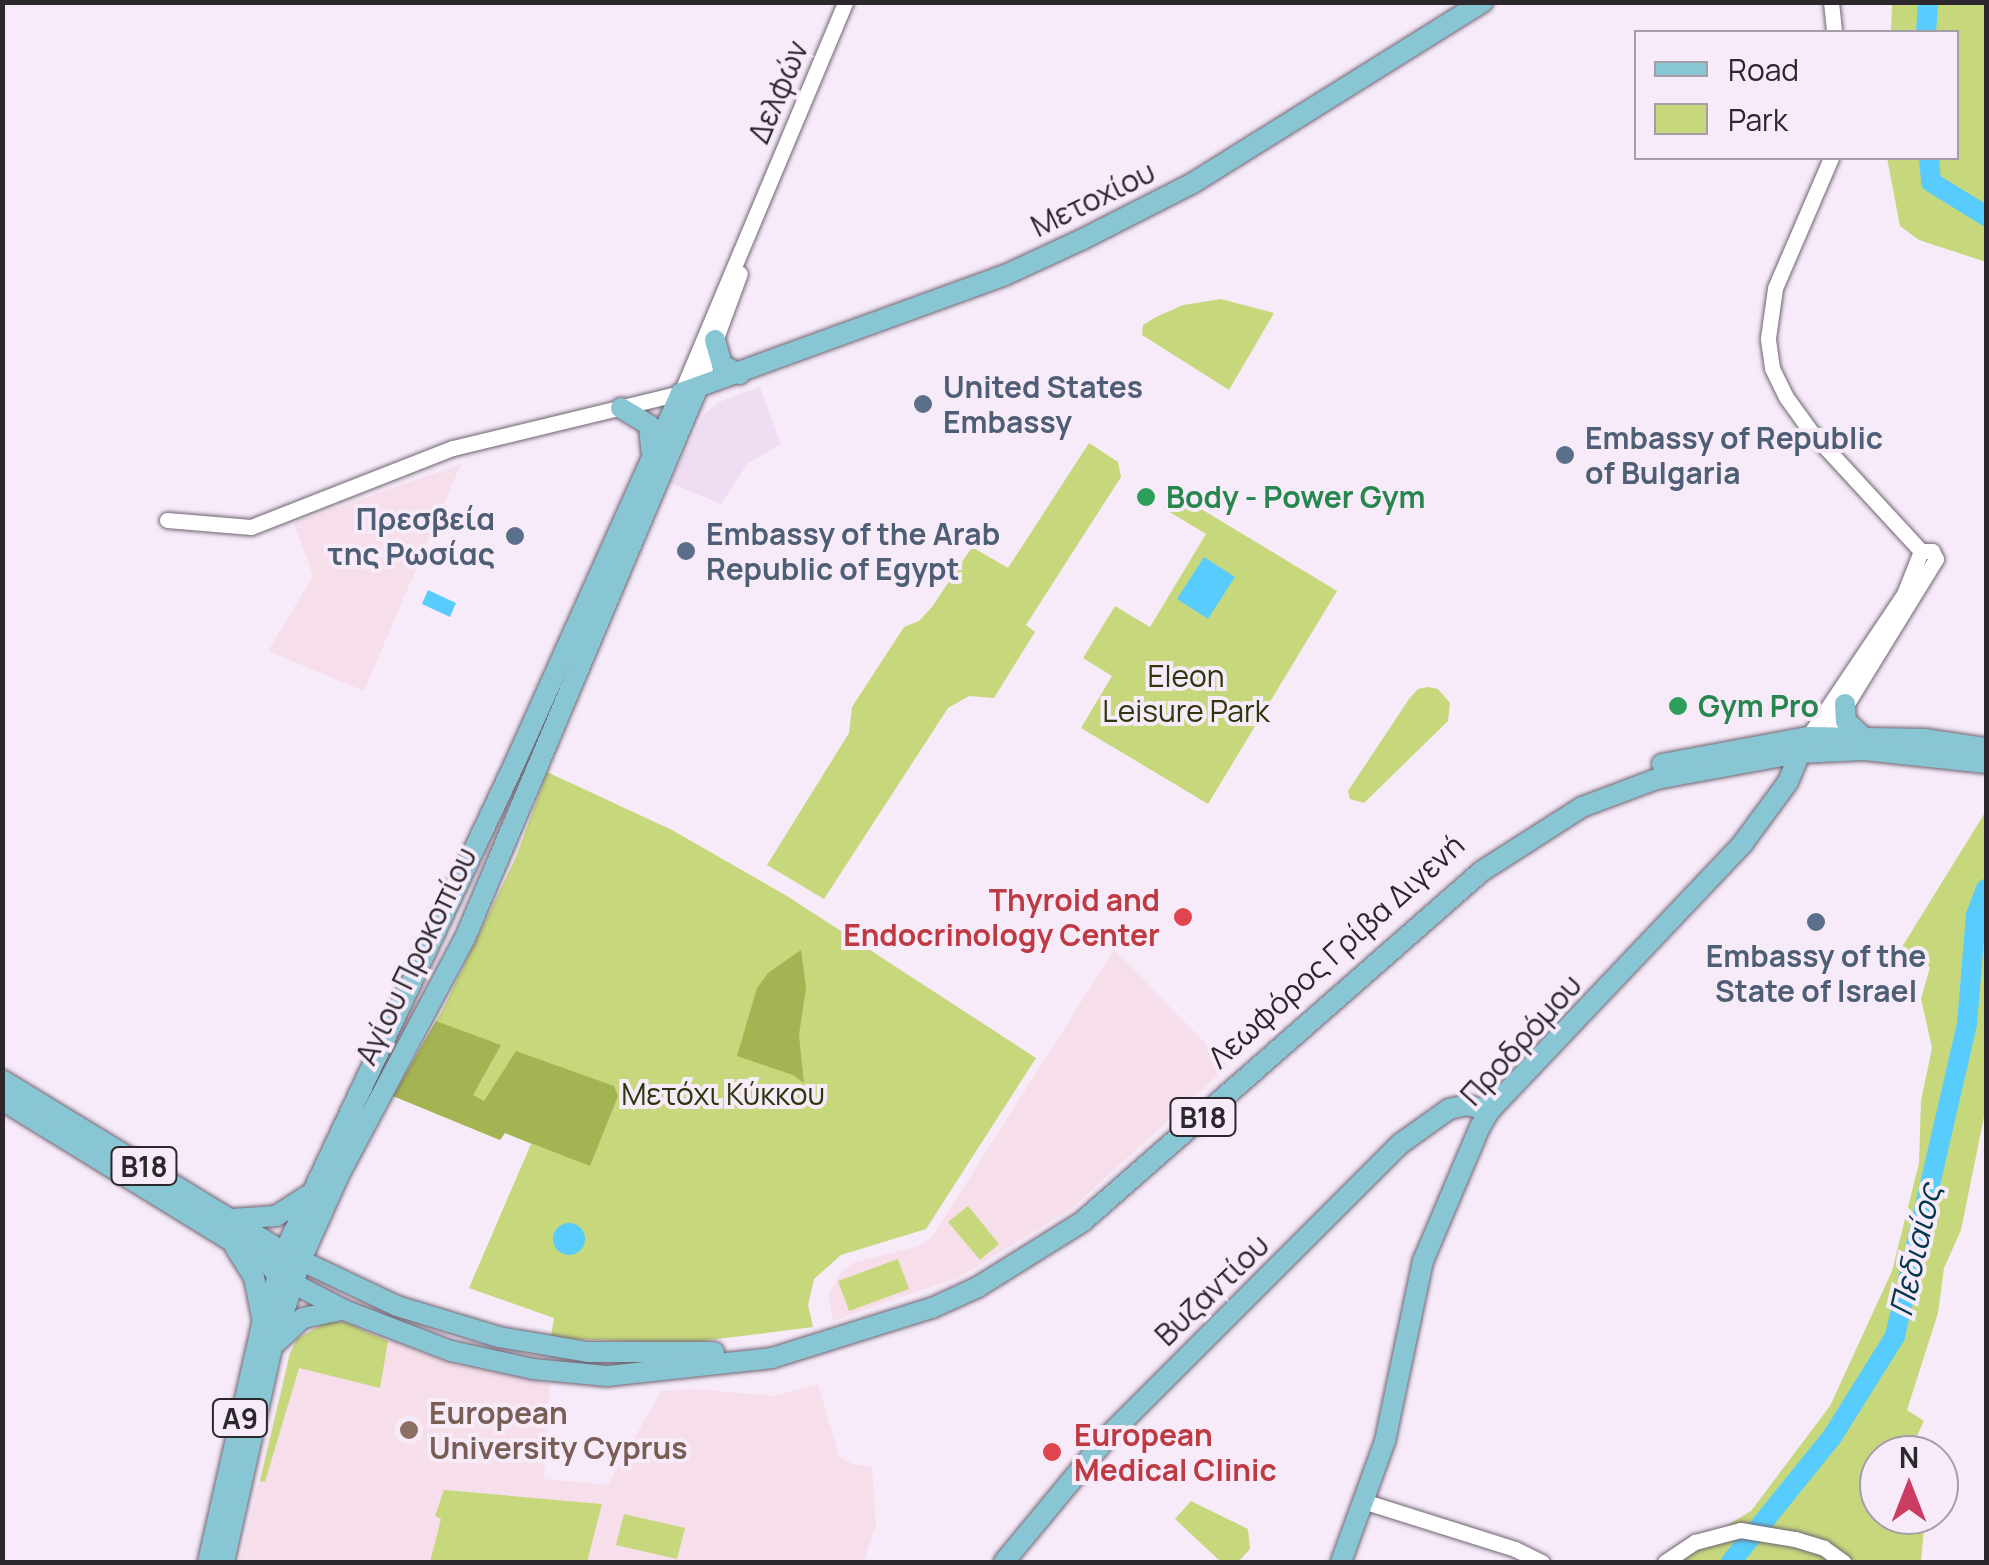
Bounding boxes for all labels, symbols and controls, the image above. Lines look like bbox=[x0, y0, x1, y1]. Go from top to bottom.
legend bbox=[1634, 30, 1959, 160]
street label: Δελφών bbox=[740, 35, 816, 149]
text: Road bbox=[1728, 49, 1799, 90]
text: Park bbox=[1728, 99, 1788, 140]
street label: Μετοχίου bbox=[1025, 154, 1161, 244]
place label: United States Embassy bbox=[943, 369, 1143, 440]
marker: United States Embassy bbox=[912, 393, 934, 415]
place label: Embassy of Republic of Bulgaria bbox=[1585, 420, 1883, 490]
marker: Embassy of Republic of Bulgaria bbox=[1554, 444, 1576, 466]
place label: Body - Power Gym bbox=[1166, 479, 1425, 515]
marker: Body - Power Gym bbox=[1135, 486, 1157, 508]
place label: Πρεσβεία της Ρωσίας bbox=[327, 501, 495, 572]
place label: Embassy of the Arab Republic of Egypt bbox=[706, 516, 1000, 586]
marker: Πρεσβεία της Ρωσίας bbox=[504, 525, 526, 547]
marker: Embassy of the Arab Republic of Egypt bbox=[675, 540, 697, 562]
park label: Eleon Leisure Park bbox=[1102, 658, 1270, 728]
place label: Gym Pro bbox=[1698, 688, 1819, 724]
marker: Gym Pro bbox=[1667, 695, 1689, 717]
street label: Λεωφόρος Γρίβα Διγενή bbox=[1201, 827, 1471, 1075]
street label: Αγίου Προκοπίου bbox=[348, 841, 484, 1071]
place label: Thyroid and Endocrinology Center bbox=[843, 882, 1160, 952]
marker: Thyroid and Endocrinology Center bbox=[1170, 904, 1196, 930]
marker: Embassy of the State of Israel bbox=[1805, 911, 1827, 933]
place label: Embassy of the State of Israel bbox=[1706, 938, 1926, 1008]
street label: Προδρόμου bbox=[1453, 967, 1589, 1113]
park label: Μετόχι Κύκκου bbox=[621, 1076, 825, 1112]
road number: B18 bbox=[1168, 1094, 1238, 1140]
road number: B18 bbox=[109, 1143, 179, 1189]
water label: Πεδιαίος bbox=[1881, 1180, 1949, 1320]
street label: Βυζαντίου bbox=[1148, 1227, 1276, 1353]
road number: A9 bbox=[210, 1395, 270, 1441]
place label: European University Cyprus bbox=[429, 1395, 688, 1466]
place label: European Medical Clinic bbox=[1074, 1417, 1277, 1488]
marker: European University Cyprus bbox=[398, 1419, 420, 1441]
north arrow bbox=[1859, 1435, 1959, 1535]
text: N bbox=[1899, 1438, 1919, 1476]
marker: European Medical Clinic bbox=[1039, 1439, 1065, 1465]

